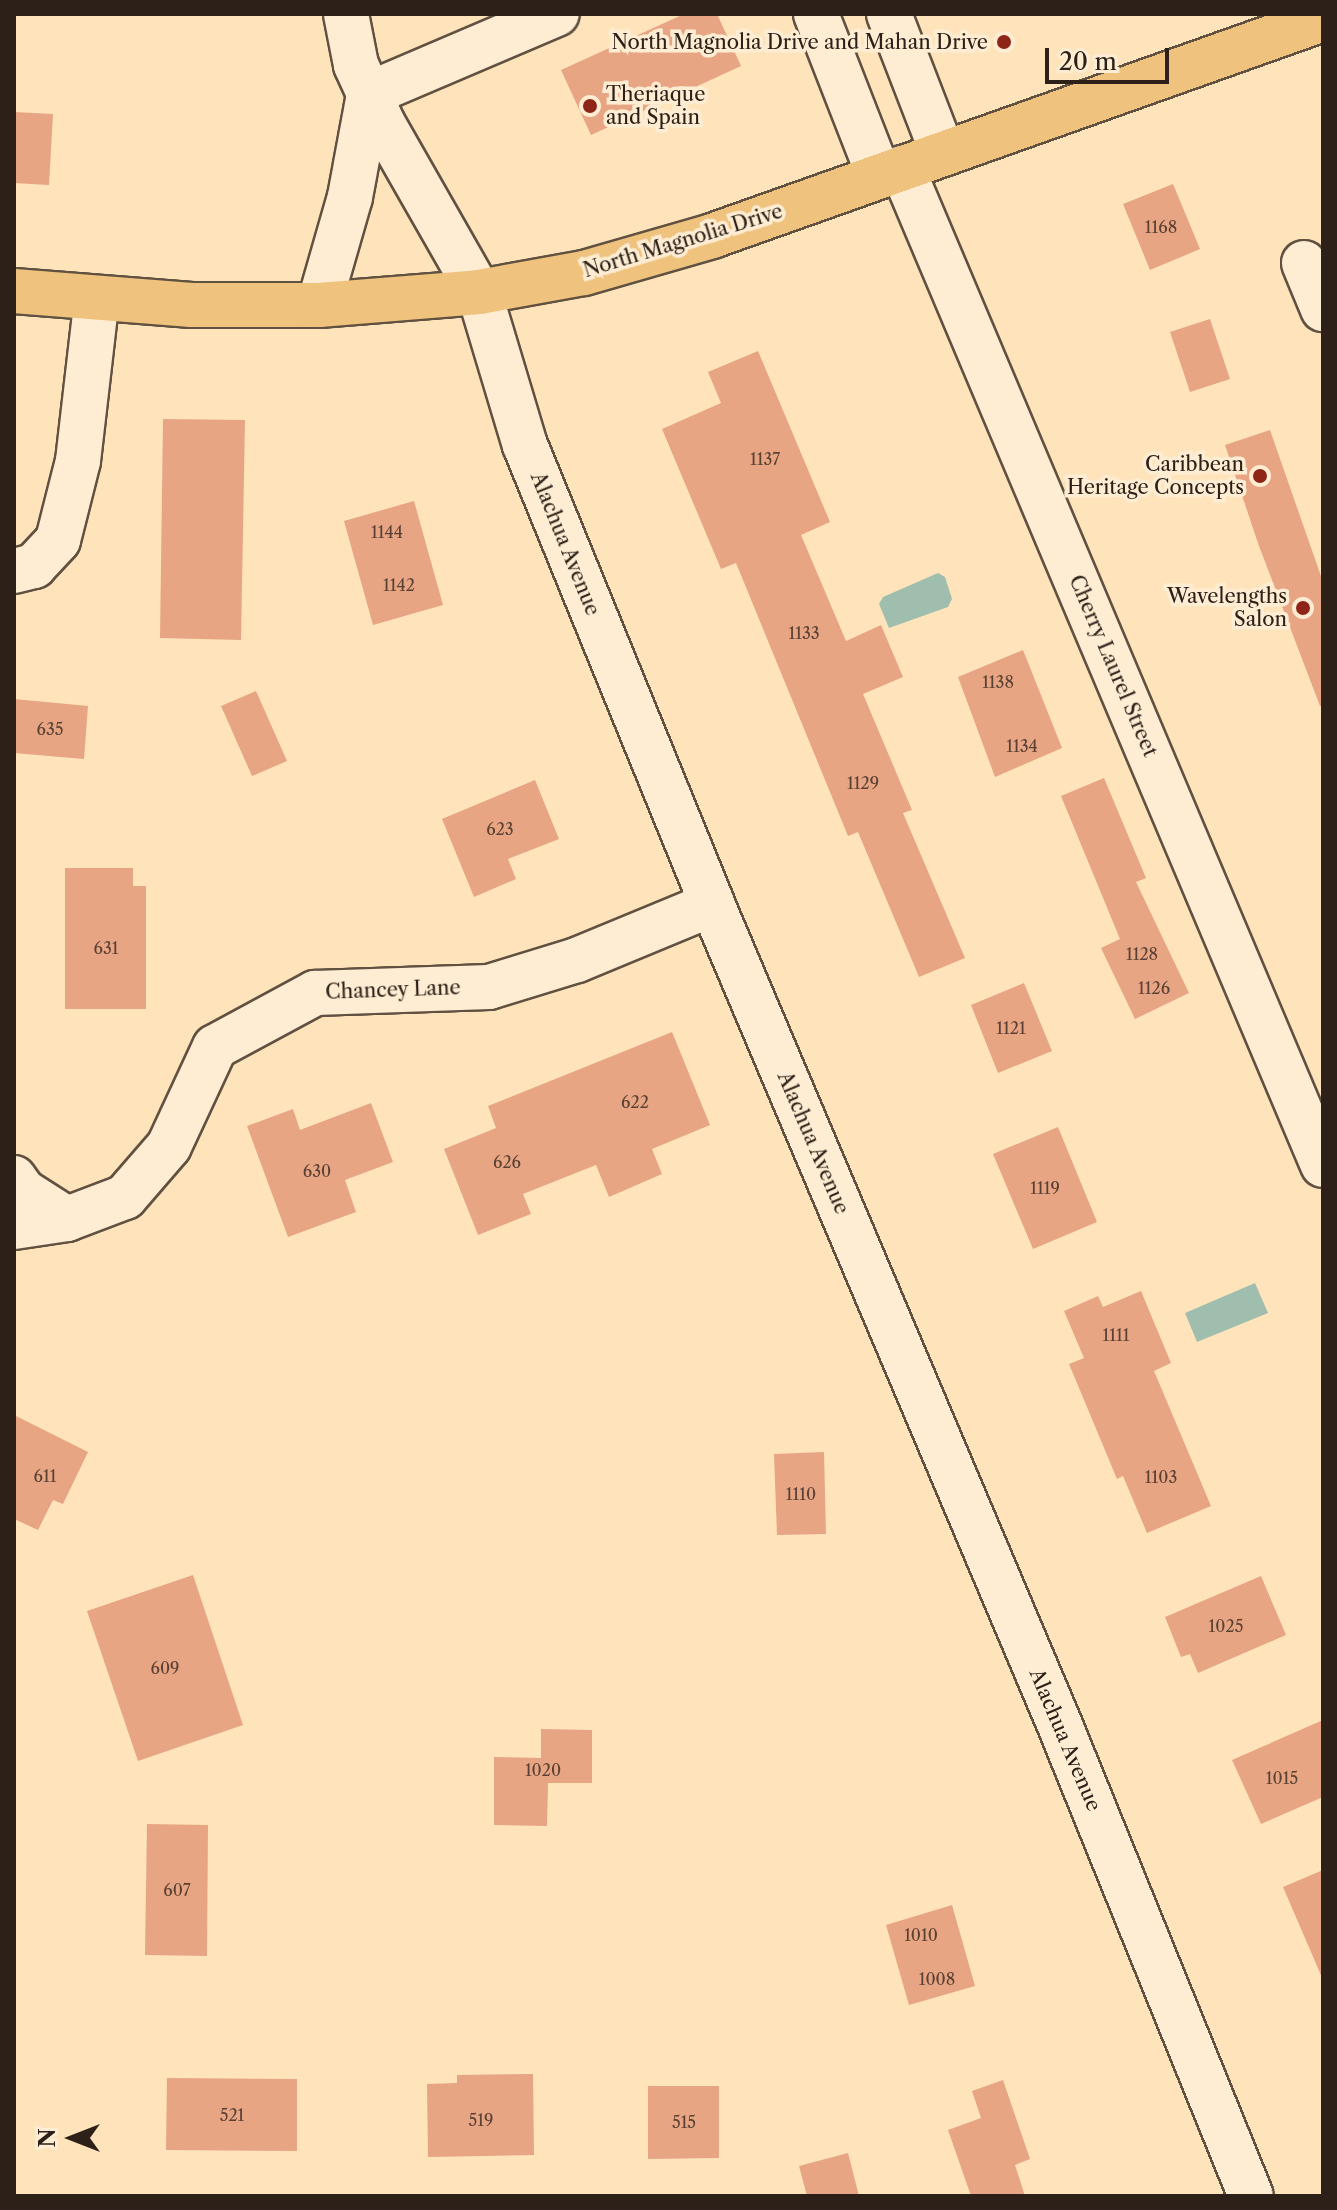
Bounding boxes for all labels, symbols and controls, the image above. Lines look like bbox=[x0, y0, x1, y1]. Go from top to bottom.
place label: North Magnolia Drive and Mahan Drive bbox=[611, 30, 988, 54]
scale bar bbox=[1049, 32, 1173, 82]
marker: North Magnolia Drive and Mahan Drive bbox=[995, 33, 1013, 51]
text: 20 m bbox=[1059, 47, 1117, 76]
place label: Theriaque and Spain bbox=[606, 82, 705, 129]
marker: Theriaque and Spain bbox=[581, 97, 599, 115]
street label: North Magnolia Drive bbox=[580, 199, 786, 283]
house number: 1168 bbox=[1145, 217, 1177, 237]
house number: 1137 bbox=[750, 449, 780, 469]
place label: Caribbean Heritage Concepts bbox=[1067, 452, 1244, 499]
marker: Caribbean Heritage Concepts bbox=[1251, 467, 1269, 485]
street label: Alachua Avenue bbox=[525, 468, 605, 620]
house number: 1144 bbox=[371, 522, 403, 542]
street label: Cherry Laurel Street bbox=[1064, 571, 1162, 761]
house number: 1142 bbox=[383, 575, 415, 595]
place label: Wavelengths Salon bbox=[1167, 584, 1287, 631]
marker: Wavelengths Salon bbox=[1294, 599, 1312, 617]
house number: 1133 bbox=[788, 623, 820, 643]
house number: 1138 bbox=[982, 672, 1014, 692]
house number: 635 bbox=[37, 719, 63, 739]
house number: 1134 bbox=[1006, 736, 1038, 756]
house number: 1129 bbox=[847, 773, 879, 793]
house number: 623 bbox=[486, 819, 514, 839]
house number: 631 bbox=[94, 938, 118, 958]
house number: 1128 bbox=[1126, 944, 1158, 964]
street label: Chancey Lane bbox=[325, 976, 461, 1004]
house number: 1126 bbox=[1138, 978, 1170, 998]
house number: 1121 bbox=[996, 1018, 1026, 1038]
street label: Alachua Avenue bbox=[772, 1068, 854, 1218]
house number: 622 bbox=[621, 1092, 649, 1112]
house number: 626 bbox=[493, 1152, 521, 1172]
house number: 630 bbox=[303, 1161, 331, 1181]
house number: 1119 bbox=[1030, 1178, 1060, 1198]
house number: 1111 bbox=[1103, 1325, 1129, 1345]
house number: 611 bbox=[34, 1466, 56, 1486]
house number: 1103 bbox=[1145, 1467, 1177, 1487]
house number: 1110 bbox=[786, 1484, 816, 1504]
house number: 1025 bbox=[1209, 1616, 1243, 1636]
house number: 609 bbox=[151, 1658, 179, 1678]
street label: Alachua Avenue bbox=[1024, 1665, 1106, 1815]
house number: 1020 bbox=[525, 1760, 561, 1780]
house number: 1015 bbox=[1266, 1768, 1298, 1788]
house number: 607 bbox=[163, 1880, 191, 1900]
house number: 1010 bbox=[904, 1925, 938, 1945]
house number: 1008 bbox=[919, 1969, 955, 1989]
north arrow bbox=[32, 2098, 112, 2178]
house number: 521 bbox=[220, 2105, 244, 2125]
house number: 519 bbox=[469, 2110, 493, 2130]
house number: 515 bbox=[672, 2112, 696, 2132]
text: N bbox=[34, 2128, 61, 2148]

